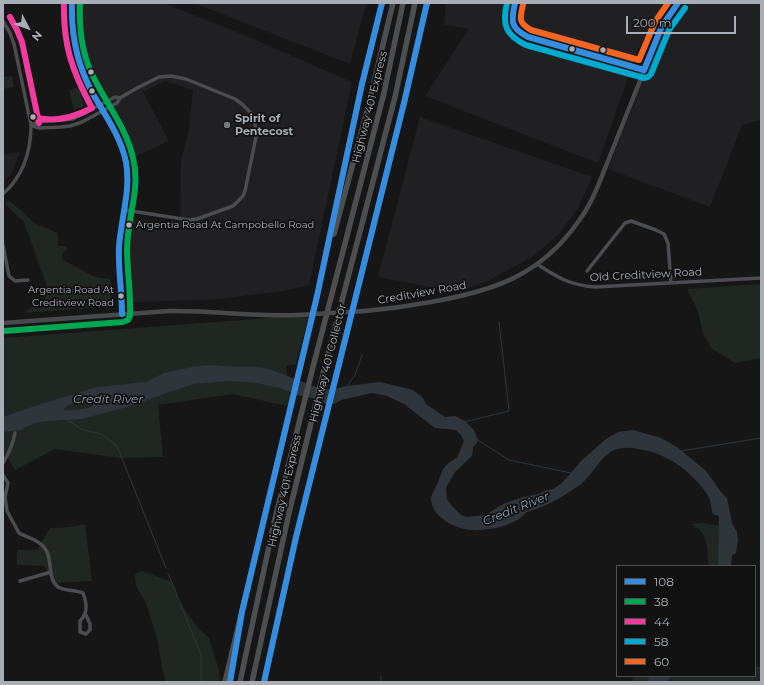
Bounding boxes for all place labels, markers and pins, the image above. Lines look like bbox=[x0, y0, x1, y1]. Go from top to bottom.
unlabelled marker bbox=[567, 44, 577, 54]
unlabelled marker bbox=[598, 45, 608, 55]
unlabelled marker bbox=[86, 67, 96, 77]
unlabelled marker bbox=[87, 86, 97, 96]
unlabelled marker bbox=[28, 112, 38, 122]
place label: Spirit of Pentecost bbox=[235, 112, 293, 138]
marker: Spirit of Pentecost bbox=[222, 120, 232, 130]
place label: Argentia Road At Campobello Road bbox=[136, 219, 314, 231]
marker: Argentia Road At Campobello Road bbox=[124, 220, 134, 230]
place label: Argentia Road At Creditview Road bbox=[28, 284, 114, 308]
marker: Argentia Road At Creditview Road bbox=[116, 291, 126, 301]

